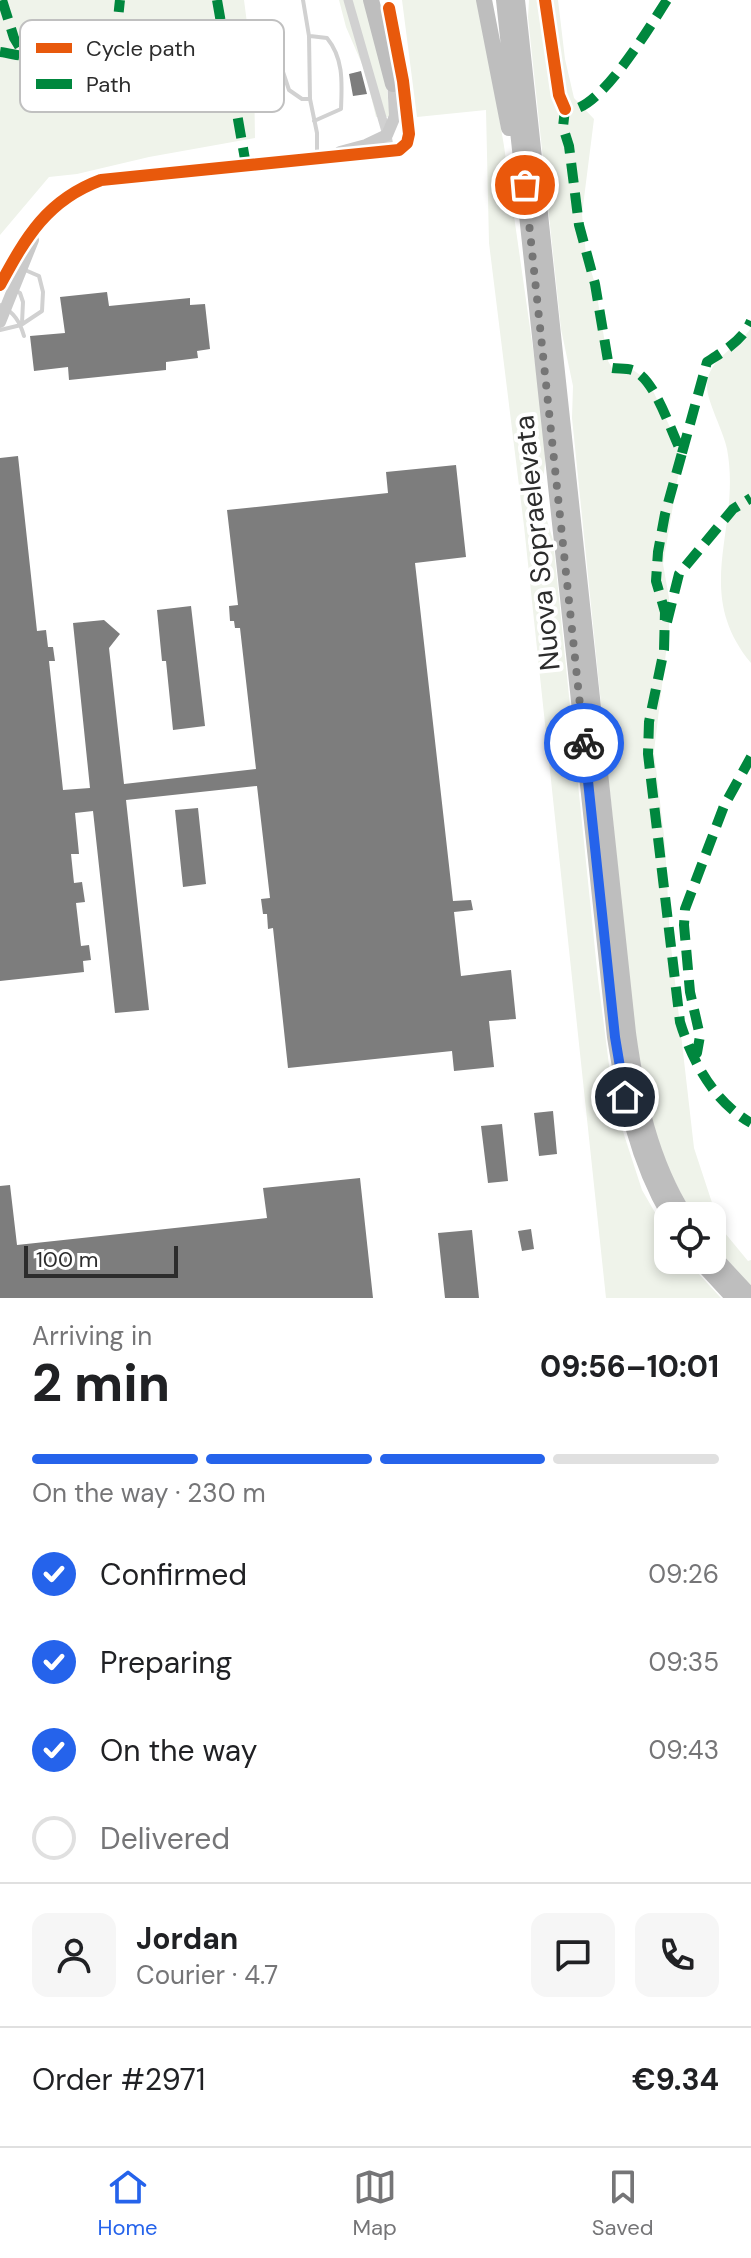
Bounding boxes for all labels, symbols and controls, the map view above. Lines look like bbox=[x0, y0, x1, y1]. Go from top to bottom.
legend bbox=[20, 20, 284, 112]
text: Cycle path bbox=[86, 34, 196, 63]
text: Path bbox=[86, 70, 131, 99]
pin bbox=[491, 151, 559, 219]
icon: bag bbox=[503, 163, 547, 207]
street label: Nuova Sopraelevata bbox=[505, 413, 569, 673]
courier bbox=[544, 703, 624, 783]
icon: bike bbox=[562, 721, 606, 765]
pin bbox=[591, 1063, 659, 1131]
icon: home bbox=[603, 1075, 647, 1119]
map controls bbox=[654, 1202, 726, 1274]
button: locate bbox=[654, 1202, 726, 1274]
scale bar bbox=[24, 1242, 178, 1278]
text: 100 m bbox=[36, 1245, 98, 1274]
text: Arriving in bbox=[32, 1319, 152, 1353]
text: 09:56–10:01 bbox=[540, 1347, 719, 1386]
text: 2 min bbox=[32, 1349, 170, 1417]
text: On the way · 230 m bbox=[32, 1476, 266, 1510]
icon: check bbox=[32, 1552, 76, 1596]
text: Confirmed bbox=[100, 1555, 247, 1594]
text: 09:26 bbox=[648, 1557, 719, 1591]
icon: check bbox=[32, 1640, 76, 1684]
text: Preparing bbox=[100, 1643, 232, 1682]
text: 09:35 bbox=[648, 1645, 719, 1679]
icon: check bbox=[32, 1728, 76, 1772]
text: On the way bbox=[100, 1731, 257, 1770]
text: 09:43 bbox=[648, 1733, 719, 1767]
text: Delivered bbox=[100, 1819, 230, 1858]
button: person bbox=[32, 1913, 116, 1997]
button: chat bbox=[531, 1913, 615, 1997]
button: phone bbox=[635, 1913, 719, 1997]
text: Jordan bbox=[136, 1919, 238, 1958]
text: Courier · 4.7 bbox=[136, 1958, 278, 1992]
text: Order #2971 bbox=[32, 2060, 205, 2099]
text: €9.34 bbox=[632, 2060, 719, 2099]
tab: Home bbox=[97, 2165, 158, 2242]
tab: Map bbox=[353, 2165, 397, 2242]
tab: Saved bbox=[592, 2165, 654, 2242]

